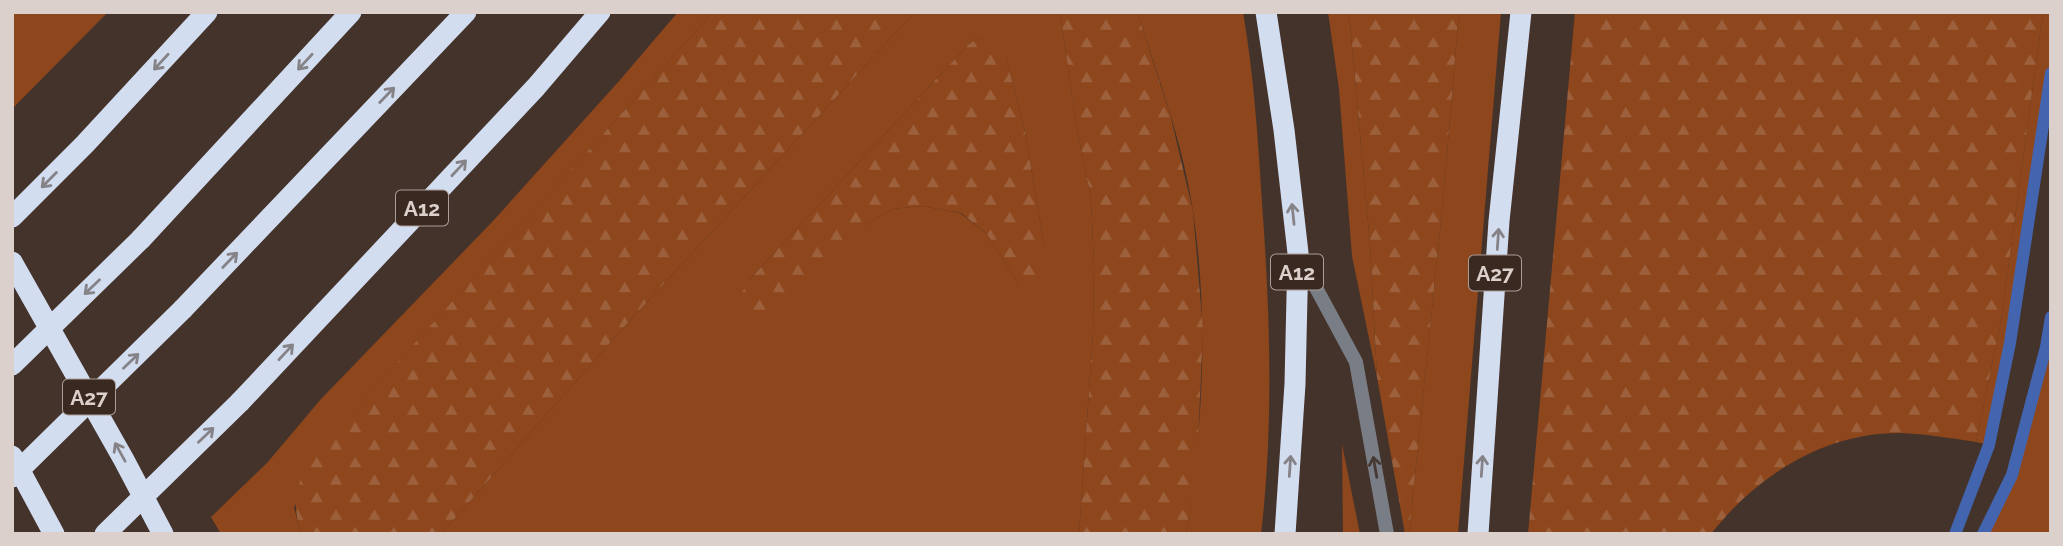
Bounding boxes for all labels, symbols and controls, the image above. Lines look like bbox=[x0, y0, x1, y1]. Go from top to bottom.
one-way arrow bbox=[152, 53, 169, 70]
one-way arrow bbox=[297, 53, 313, 71]
one-way arrow bbox=[379, 87, 396, 104]
one-way arrow bbox=[451, 160, 468, 177]
one-way arrow bbox=[40, 172, 57, 189]
road number: A12 bbox=[396, 190, 448, 226]
one-way arrow bbox=[1287, 203, 1300, 226]
one-way arrow bbox=[1491, 227, 1504, 250]
one-way arrow bbox=[222, 252, 239, 269]
road number: A12 bbox=[1271, 254, 1323, 290]
road number: A27 bbox=[1469, 256, 1521, 290]
one-way arrow bbox=[84, 278, 101, 295]
one-way arrow bbox=[278, 344, 295, 361]
one-way arrow bbox=[122, 352, 139, 369]
road number: A27 bbox=[63, 380, 115, 414]
one-way arrow bbox=[197, 426, 214, 443]
one-way arrow bbox=[113, 442, 126, 463]
one-way arrow bbox=[1476, 454, 1489, 477]
one-way arrow bbox=[1284, 455, 1297, 477]
one-way arrow bbox=[1367, 456, 1381, 479]

